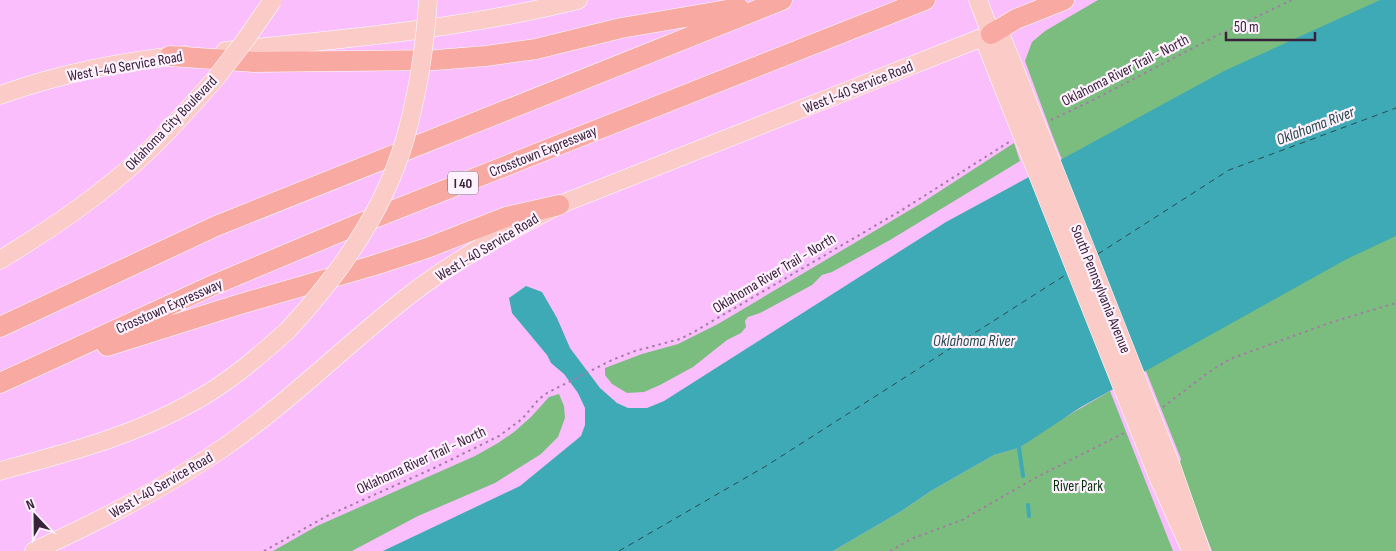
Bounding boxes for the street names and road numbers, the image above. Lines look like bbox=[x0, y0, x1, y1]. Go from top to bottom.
street label: Oklahoma River Trail - North bbox=[1058, 30, 1192, 111]
street label: West I-40 Service Road bbox=[66, 47, 184, 86]
street label: West I-40 Service Road bbox=[801, 57, 916, 118]
street label: Oklahoma City Boulevard bbox=[121, 72, 221, 175]
street label: Crosstown Expressway bbox=[487, 121, 600, 182]
road number: I 40 bbox=[448, 172, 478, 194]
street label: West I-40 Service Road bbox=[432, 209, 542, 286]
street label: South Pennsylvania Avenue bbox=[1066, 222, 1135, 356]
street label: Oklahoma River Trail - North bbox=[709, 229, 839, 318]
street label: Crosstown Expressway bbox=[113, 274, 225, 338]
street label: Oklahoma River Trail - North bbox=[354, 422, 489, 499]
street label: West I-40 Service Road bbox=[106, 448, 216, 523]

